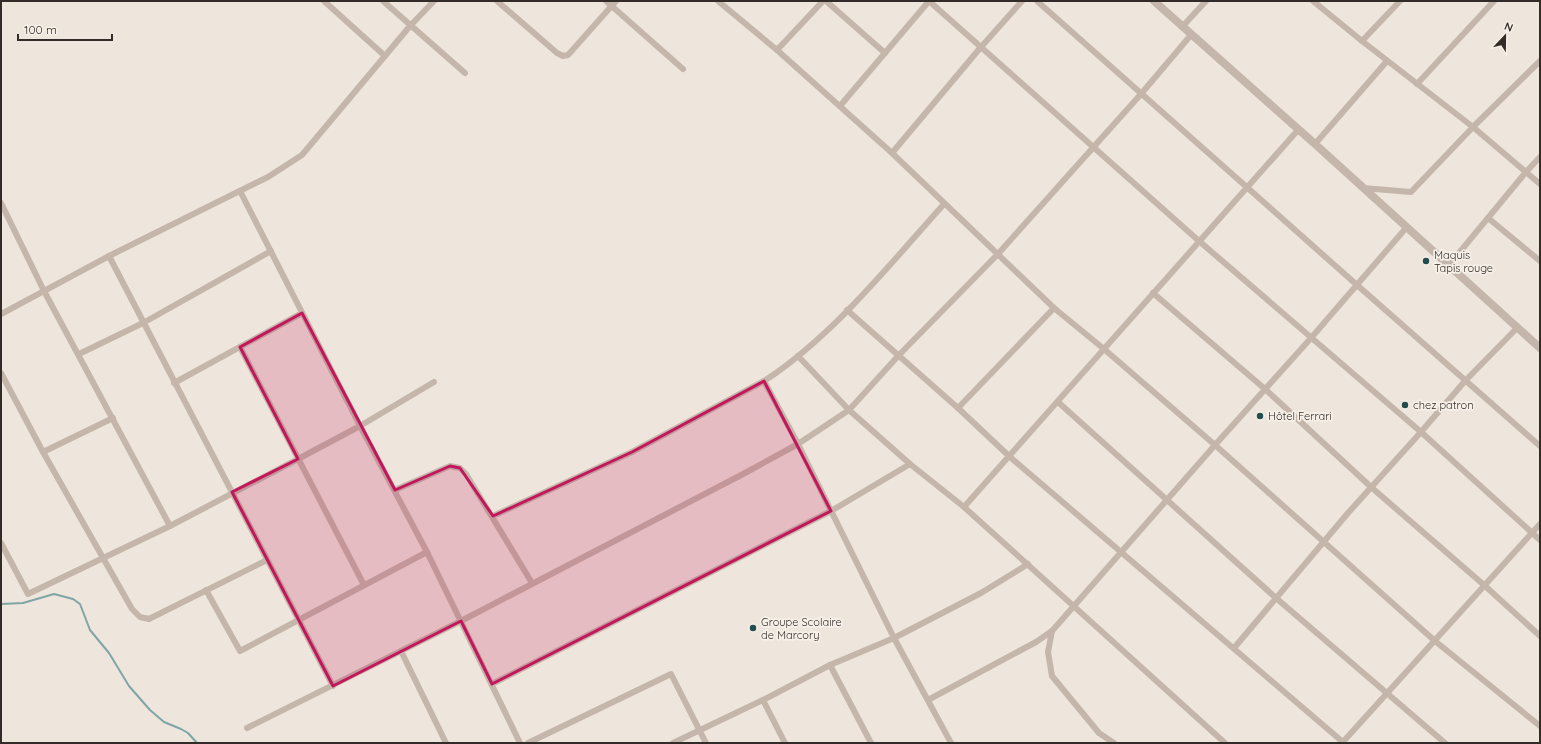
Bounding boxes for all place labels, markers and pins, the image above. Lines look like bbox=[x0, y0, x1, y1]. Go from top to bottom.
place label: Maquis Tapis rouge bbox=[1434, 248, 1493, 275]
marker: Maquis Tapis rouge bbox=[1421, 256, 1431, 266]
place label: chez patron bbox=[1413, 398, 1474, 412]
marker: chez patron bbox=[1400, 400, 1410, 410]
place label: Hôtel Ferrari bbox=[1268, 409, 1332, 423]
marker: Hôtel Ferrari bbox=[1255, 411, 1265, 421]
place label: Groupe Scolaire de Marcory bbox=[761, 615, 842, 642]
marker: Groupe Scolaire de Marcory bbox=[748, 623, 758, 633]

